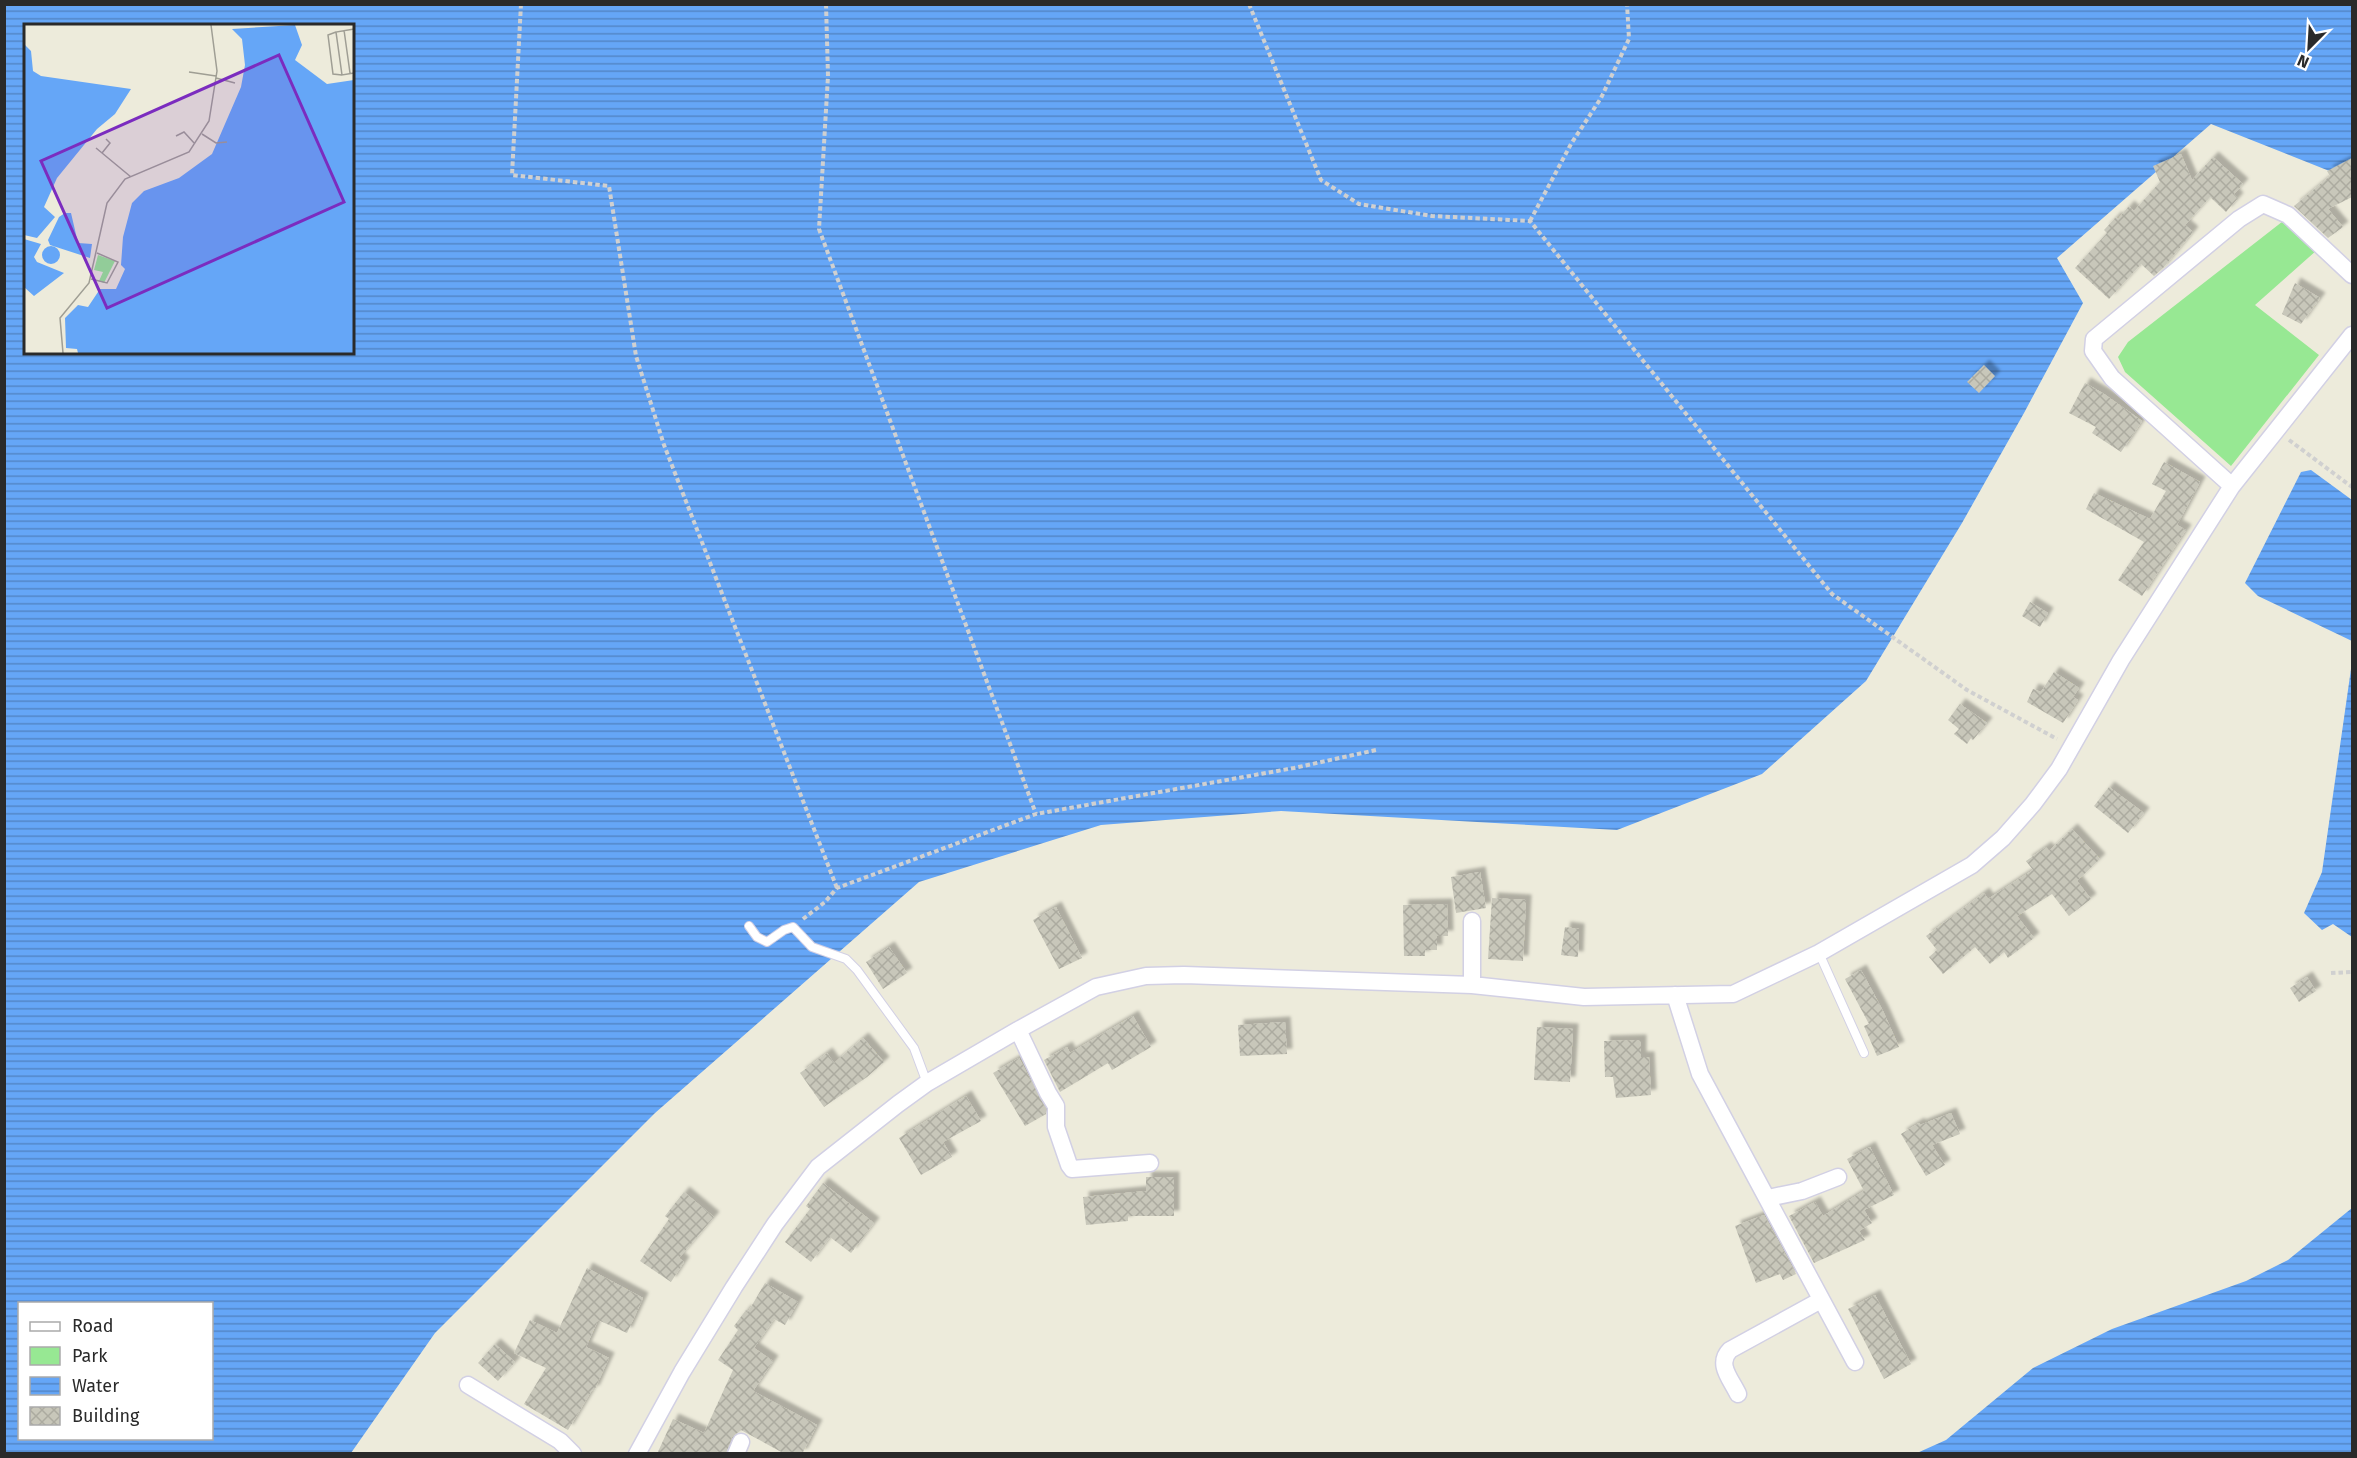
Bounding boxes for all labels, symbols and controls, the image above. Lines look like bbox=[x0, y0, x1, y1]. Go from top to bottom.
north arrow bbox=[2279, 18, 2339, 78]
inset map bbox=[24, 24, 354, 354]
text: N bbox=[2294, 50, 2312, 72]
legend bbox=[18, 1302, 213, 1440]
text: Road bbox=[72, 1315, 114, 1337]
text: Park bbox=[72, 1345, 108, 1367]
text: Water bbox=[72, 1375, 119, 1397]
text: Building bbox=[72, 1405, 140, 1427]

